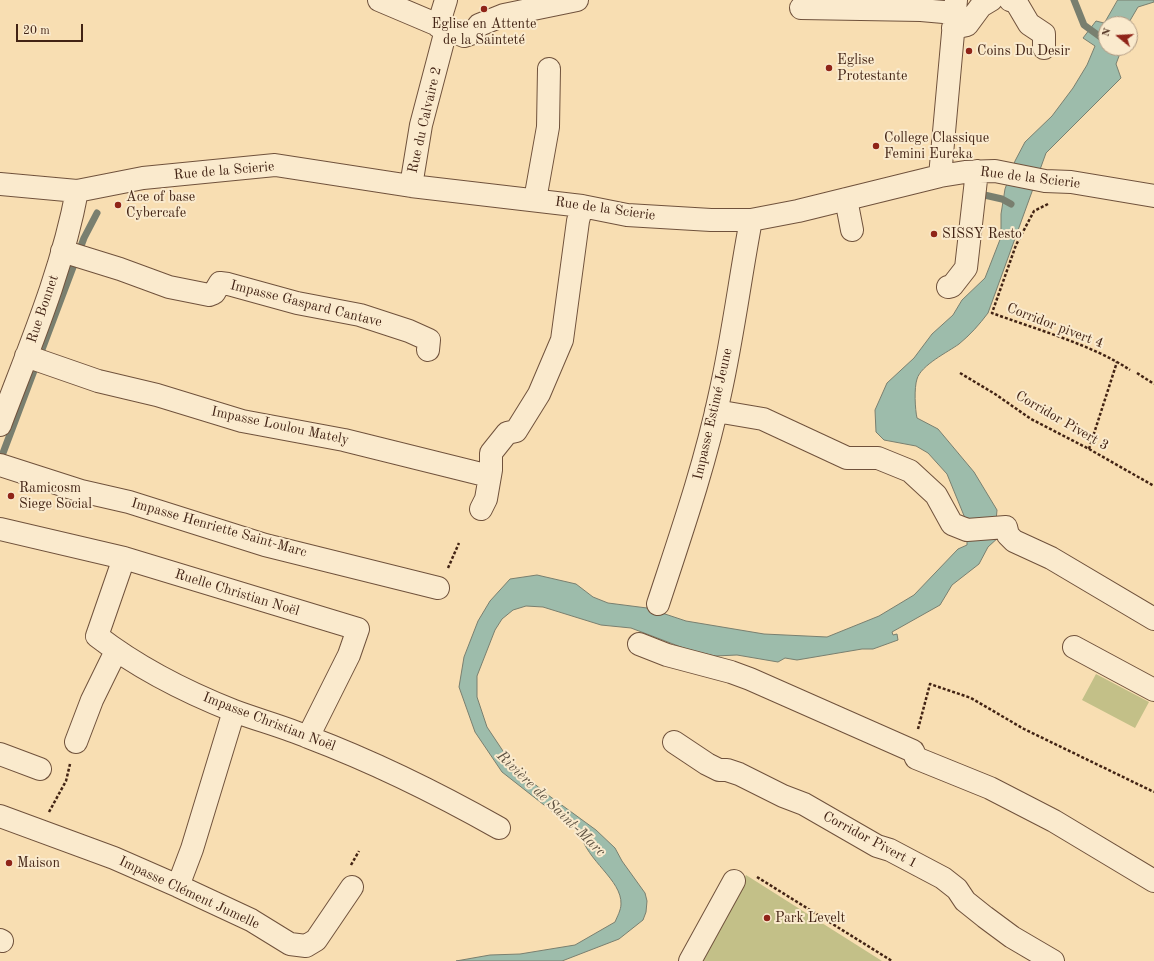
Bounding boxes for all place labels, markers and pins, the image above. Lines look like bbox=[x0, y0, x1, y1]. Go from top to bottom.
marker: Eglise en Attente de la Sainteté bbox=[479, 4, 489, 14]
place label: Eglise en Attente de la Sainteté bbox=[432, 16, 536, 48]
place label: Coins Du Desir bbox=[977, 43, 1070, 59]
marker: Coins Du Desir bbox=[964, 46, 974, 56]
place label: Eglise Protestante bbox=[837, 52, 907, 84]
marker: Eglise Protestante bbox=[824, 63, 834, 73]
place label: College Classique Femini Eureka bbox=[884, 130, 989, 162]
marker: College Classique Femini Eureka bbox=[871, 141, 881, 151]
place label: Ace of base Cybercafe bbox=[126, 189, 195, 222]
marker: Ace of base Cybercafe bbox=[113, 200, 123, 210]
place label: SISSY Resto bbox=[942, 226, 1022, 242]
marker: SISSY Resto bbox=[929, 229, 939, 239]
place label: Ramicosm Siege Social bbox=[19, 480, 92, 512]
marker: Ramicosm Siege Social bbox=[6, 491, 16, 501]
place label: Maison bbox=[17, 855, 60, 871]
marker: Maison bbox=[4, 858, 14, 868]
place label: Park Levelt bbox=[775, 910, 845, 926]
marker: Park Levelt bbox=[762, 913, 772, 923]

